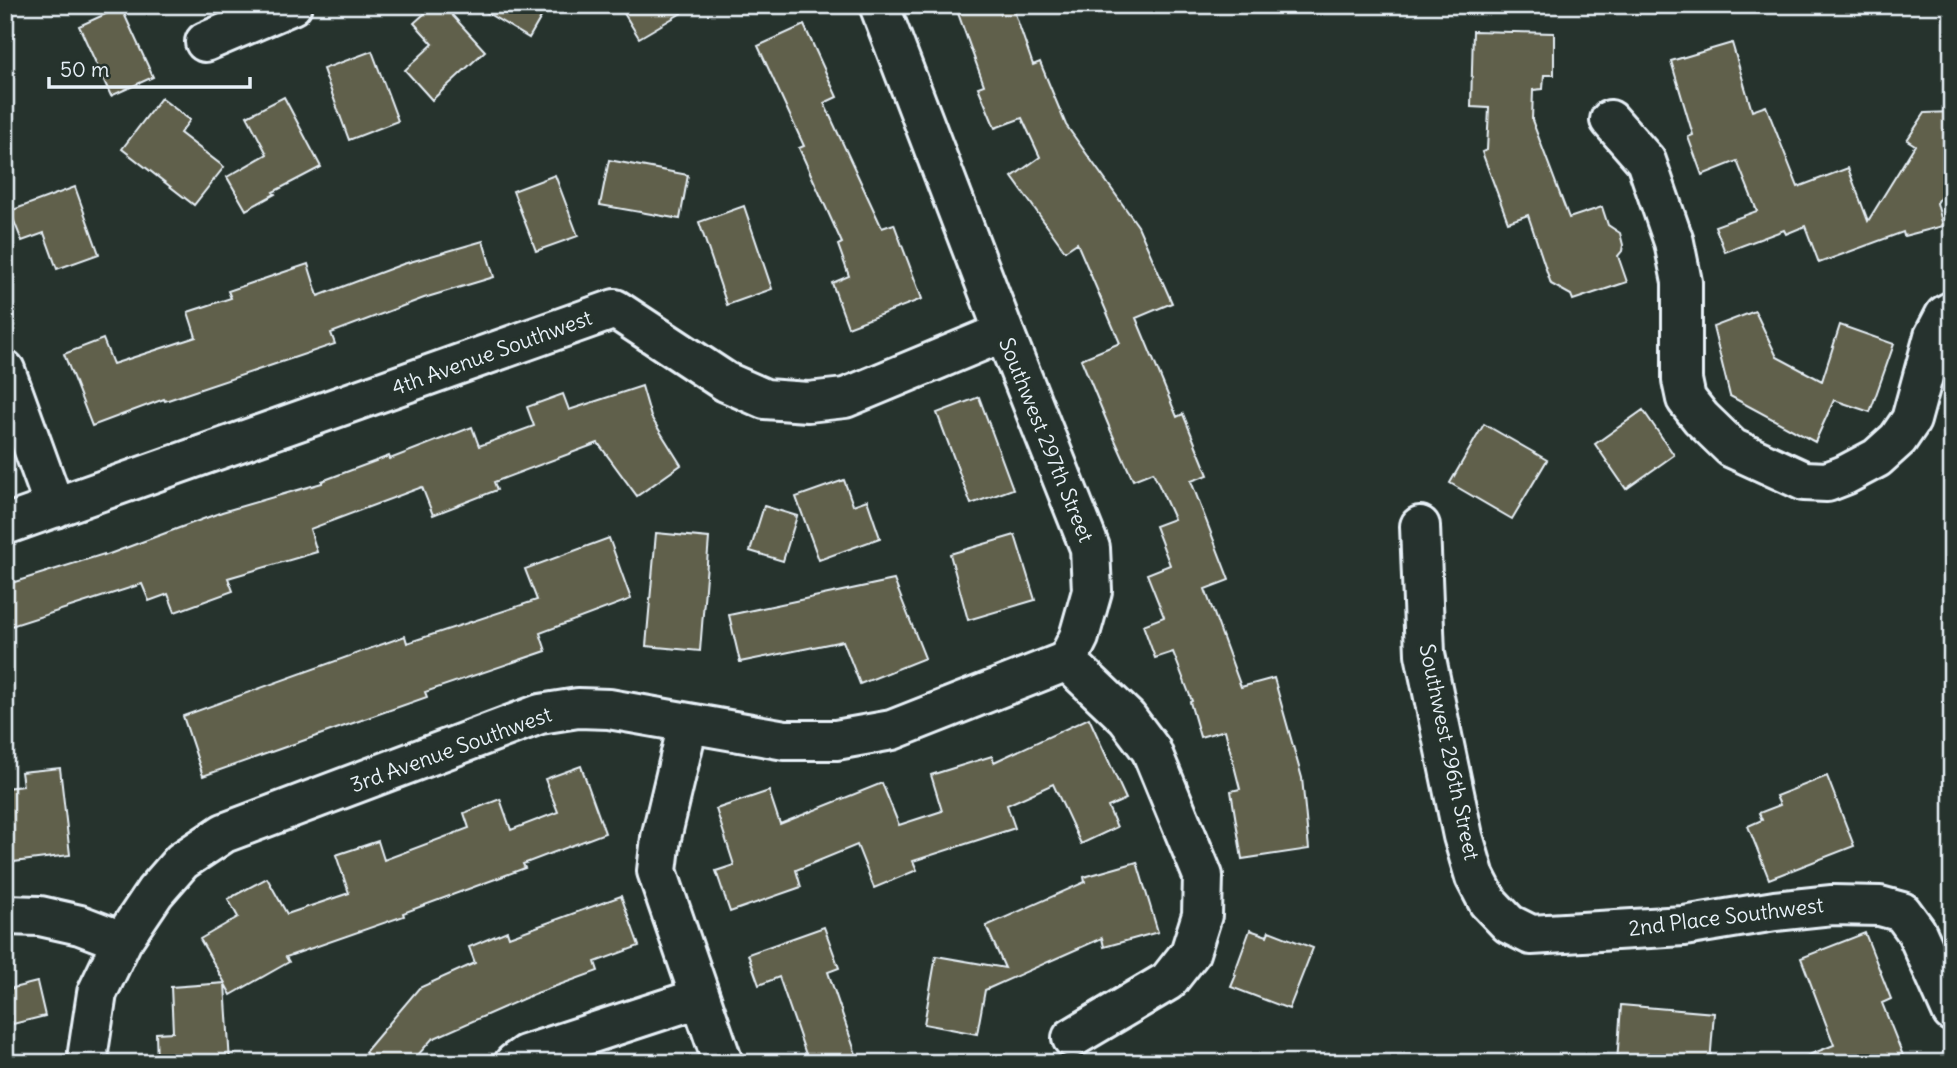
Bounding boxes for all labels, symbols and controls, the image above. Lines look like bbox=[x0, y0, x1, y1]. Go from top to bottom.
scale bar bbox=[49, 46, 250, 90]
text: 50 m bbox=[60, 56, 109, 83]
street label: 4th Avenue Southwest bbox=[388, 304, 596, 401]
street label: Southwest 297th Street bbox=[993, 334, 1100, 546]
street label: Southwest 296th Street bbox=[1413, 641, 1486, 862]
street label: 3rd Avenue Southwest bbox=[346, 701, 555, 799]
street label: 2nd Place Southwest bbox=[1627, 891, 1825, 942]

